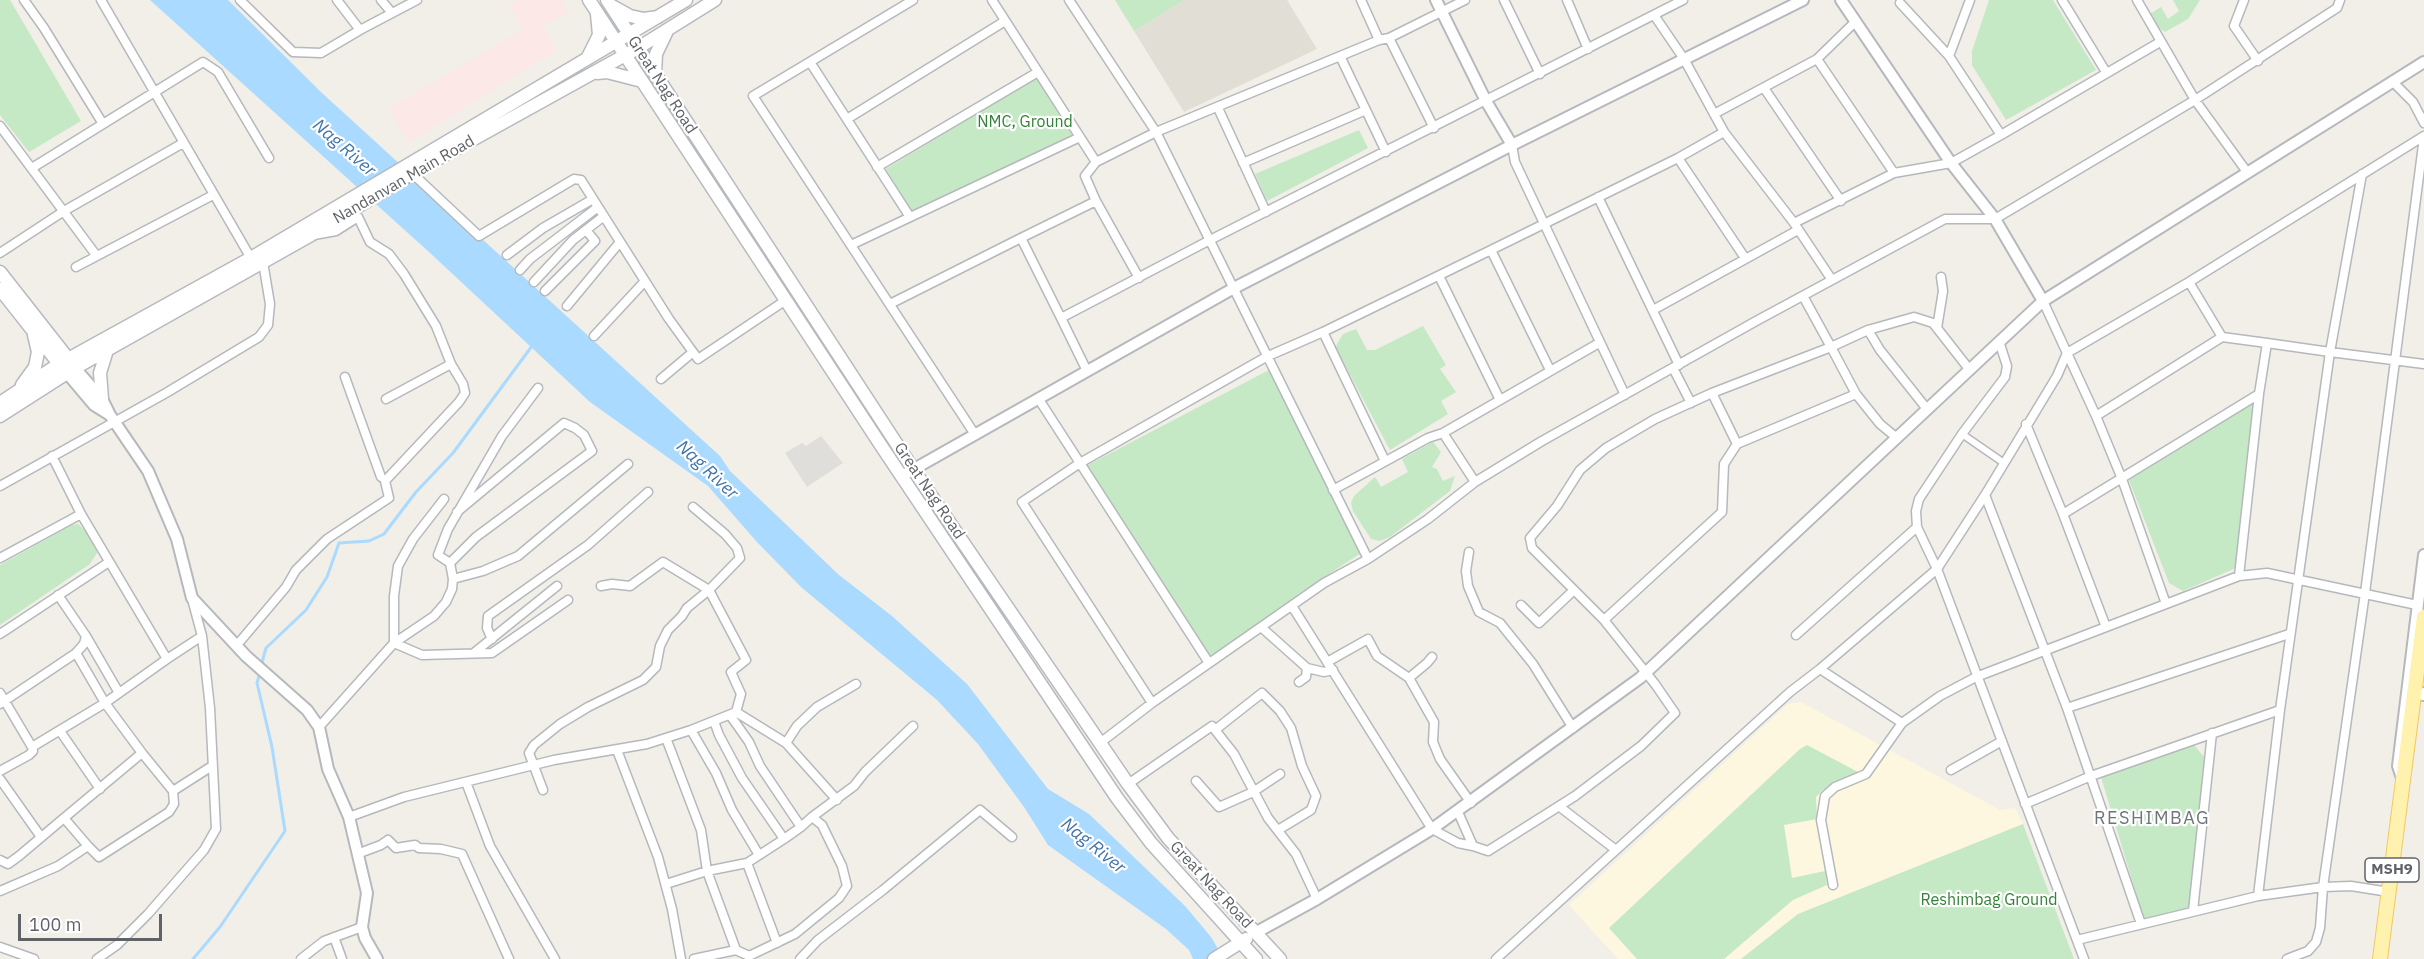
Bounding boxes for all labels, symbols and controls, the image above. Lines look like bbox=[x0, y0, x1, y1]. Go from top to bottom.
street label: Great Nag Road bbox=[623, 33, 701, 137]
park label: NMC, Ground bbox=[977, 112, 1073, 132]
water label: Nag River bbox=[308, 115, 380, 181]
street label: Nandanvan Main Road bbox=[330, 132, 478, 228]
water label: Nag River bbox=[672, 436, 742, 504]
street label: Great Nag Road bbox=[890, 439, 968, 543]
district label: RESHIMBAG bbox=[2094, 808, 2210, 830]
water label: Nag River bbox=[1056, 814, 1130, 878]
street label: Great Nag Road bbox=[1166, 837, 1256, 933]
road number: MSH9 bbox=[2365, 858, 2419, 882]
park label: Reshimbag Ground bbox=[1920, 890, 2058, 910]
scale bar bbox=[21, 902, 165, 940]
text: 100 m bbox=[29, 913, 81, 936]

